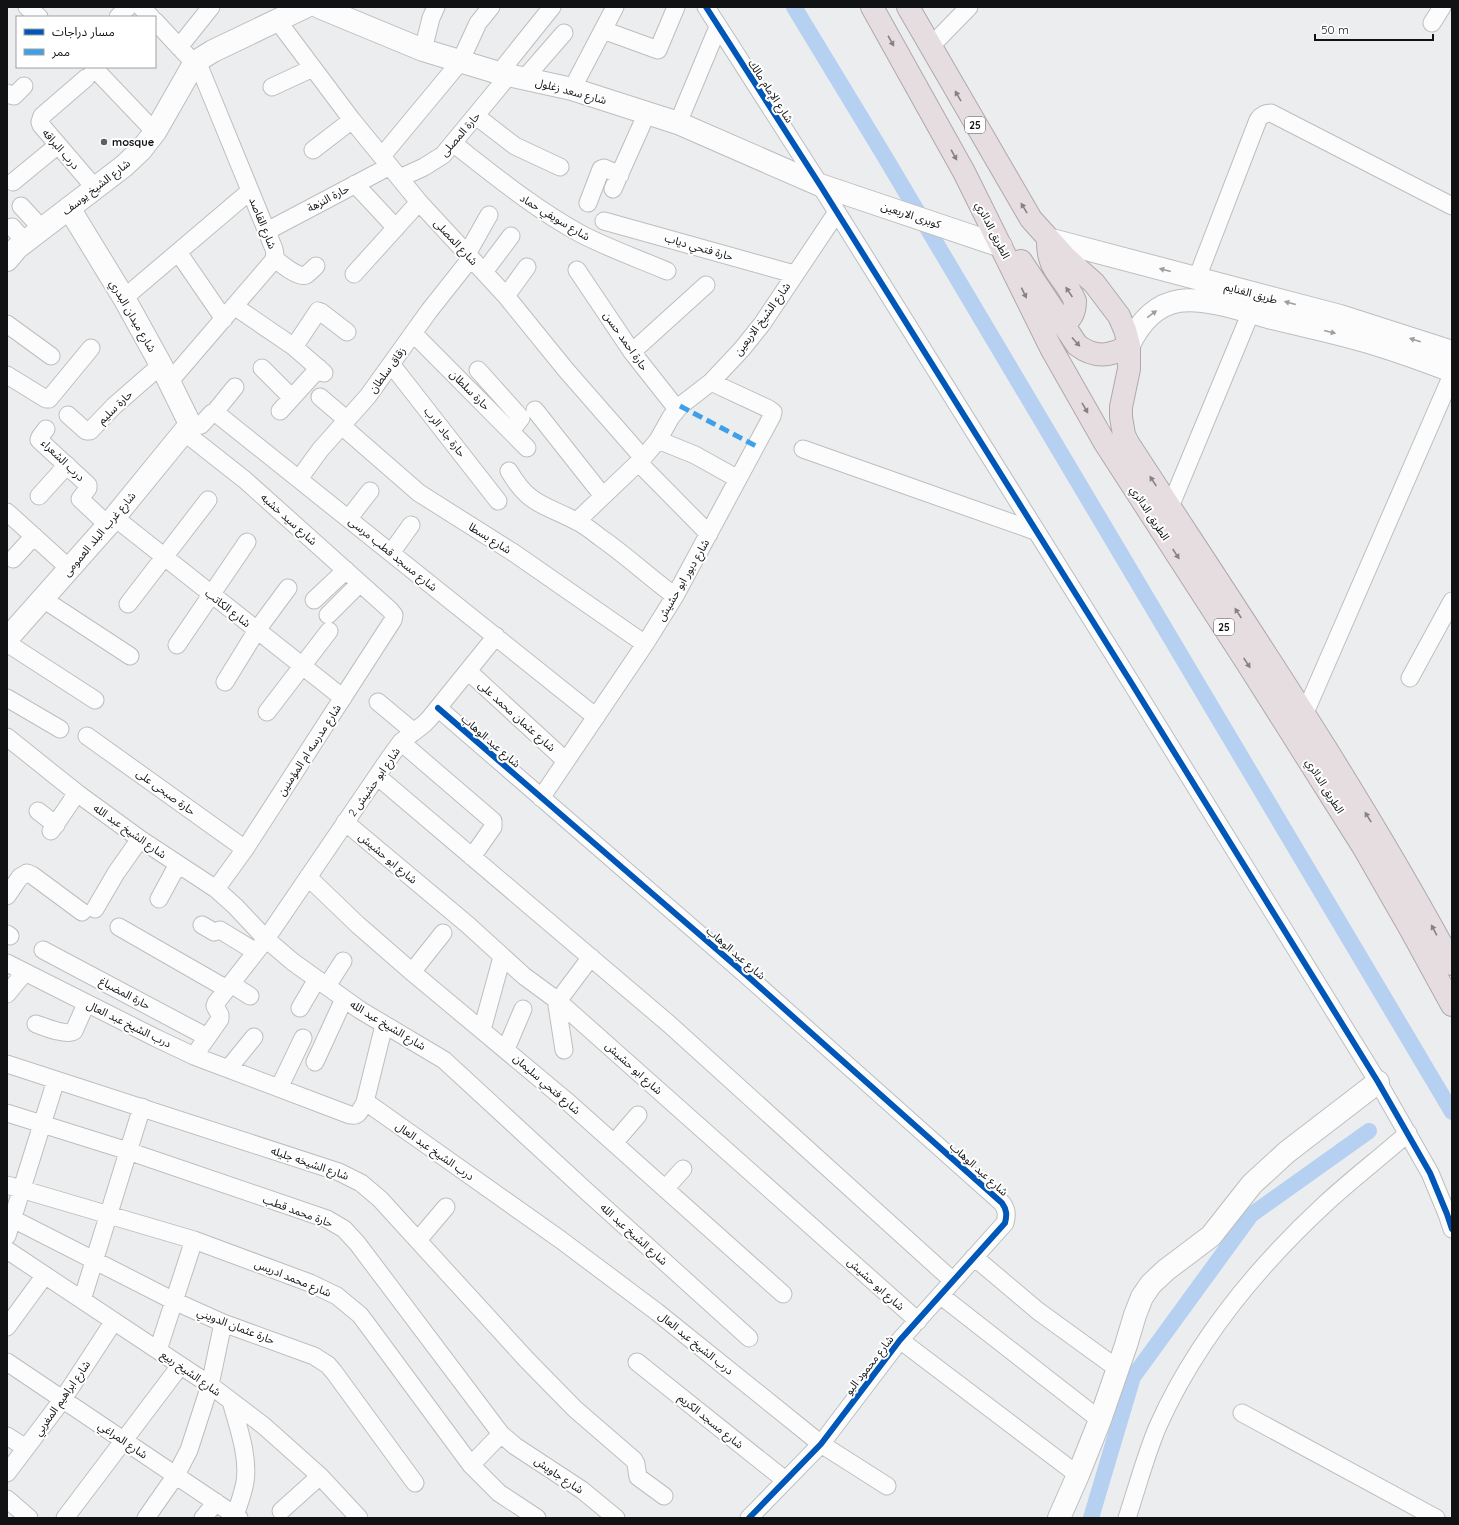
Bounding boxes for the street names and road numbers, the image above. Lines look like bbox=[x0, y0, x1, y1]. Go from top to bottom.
street label: شارع الإمام مالك bbox=[744, 57, 797, 126]
street label: شارع سعد زغلول bbox=[534, 75, 608, 108]
street label: حارة المصلى bbox=[437, 108, 483, 159]
road number: 25 bbox=[965, 117, 985, 133]
street label: درب البراقه bbox=[39, 126, 82, 172]
street label: شارع الشيخ يوسف bbox=[59, 156, 134, 219]
street label: حارة النزهة bbox=[305, 181, 352, 215]
street label: شارع سويفي حماد bbox=[516, 191, 593, 246]
street label: شارع القاصد bbox=[245, 195, 280, 252]
street label: كوبرى الاربعين bbox=[879, 199, 943, 231]
street label: الطريق الدائري bbox=[970, 199, 1013, 262]
street label: شارع المصلى bbox=[430, 216, 481, 269]
street label: حارة فتحي دياب bbox=[662, 231, 735, 266]
street label: شارع ميدان البدري bbox=[105, 278, 159, 356]
street label: شارع الشيخ الاربعين bbox=[731, 279, 794, 359]
street label: طريق الغنايم bbox=[1222, 279, 1279, 309]
street label: حارة احمد حسن bbox=[601, 309, 652, 374]
street label: زقاق سلطان bbox=[366, 344, 408, 396]
street label: حارة سلطان bbox=[447, 367, 493, 413]
street label: حارة سليم bbox=[95, 387, 137, 428]
street label: حارة جاد الرب bbox=[421, 404, 469, 460]
street label: درب الشعراء bbox=[38, 436, 88, 484]
street label: الطريق الدائري bbox=[1125, 483, 1173, 544]
street label: شارع غرب البلد العمومى bbox=[59, 489, 140, 580]
street label: شارع سيد خشبه bbox=[257, 490, 320, 549]
street label: شارع مسجد قطب مرسى bbox=[345, 514, 440, 595]
street label: شارع بسطا bbox=[466, 519, 514, 558]
street label: شارع دبور ابو حشيش bbox=[654, 536, 713, 624]
street label: شارع الكاتب bbox=[202, 586, 254, 631]
road number: 25 bbox=[1214, 619, 1234, 635]
street label: شارع عثمان محمد على bbox=[475, 678, 559, 755]
street label: شارع مدرسه ام المؤمنين bbox=[274, 701, 345, 799]
street label: شارع عبد الوهاب bbox=[458, 712, 524, 771]
street label: شارع ابو حشيش 2 bbox=[345, 744, 404, 820]
street label: الطريق الدائري bbox=[1300, 756, 1347, 817]
street label: حارة صبحى على bbox=[134, 766, 199, 818]
street label: شارع الشيخ عبد الله bbox=[90, 801, 169, 862]
street label: شارع ابو حشيش bbox=[355, 829, 420, 888]
street label: شارع عبد الوهاب bbox=[703, 924, 769, 983]
street label: حارة المضباغ bbox=[97, 974, 153, 1013]
street label: درب الشيخ عبد العال bbox=[84, 997, 174, 1051]
street label: شارع الشيخ عبد الله bbox=[347, 997, 429, 1054]
street label: شارع ابو حشيش bbox=[602, 1039, 666, 1098]
street label: شارع فتحي سليمان bbox=[509, 1051, 584, 1119]
street label: درب الشيخ عبد العال bbox=[393, 1119, 477, 1184]
street label: شارع عبد الوهاب bbox=[946, 1139, 1011, 1200]
street label: شارع الشيخه جليله bbox=[269, 1143, 351, 1184]
street label: حارة محمد قطب bbox=[261, 1192, 335, 1231]
street label: شارع الشيخ عبد الله bbox=[597, 1200, 671, 1269]
street label: شارع ابو حشيش bbox=[844, 1255, 908, 1314]
street label: شارع محمد ادريس bbox=[252, 1256, 334, 1301]
street label: حارة عثمان الدويني bbox=[194, 1305, 277, 1350]
street label: درب الشيخ عبد العال bbox=[655, 1308, 736, 1378]
street label: شارع محمود البو bbox=[841, 1332, 898, 1398]
street label: شارع الشيخ ربيع bbox=[158, 1347, 224, 1400]
street label: شارع ابراهيم المغربي bbox=[31, 1357, 96, 1440]
street label: شارع مسجد الكريم bbox=[674, 1390, 747, 1453]
street label: شارع المراغي bbox=[94, 1418, 151, 1464]
street label: شارع جاويش bbox=[531, 1453, 587, 1498]

